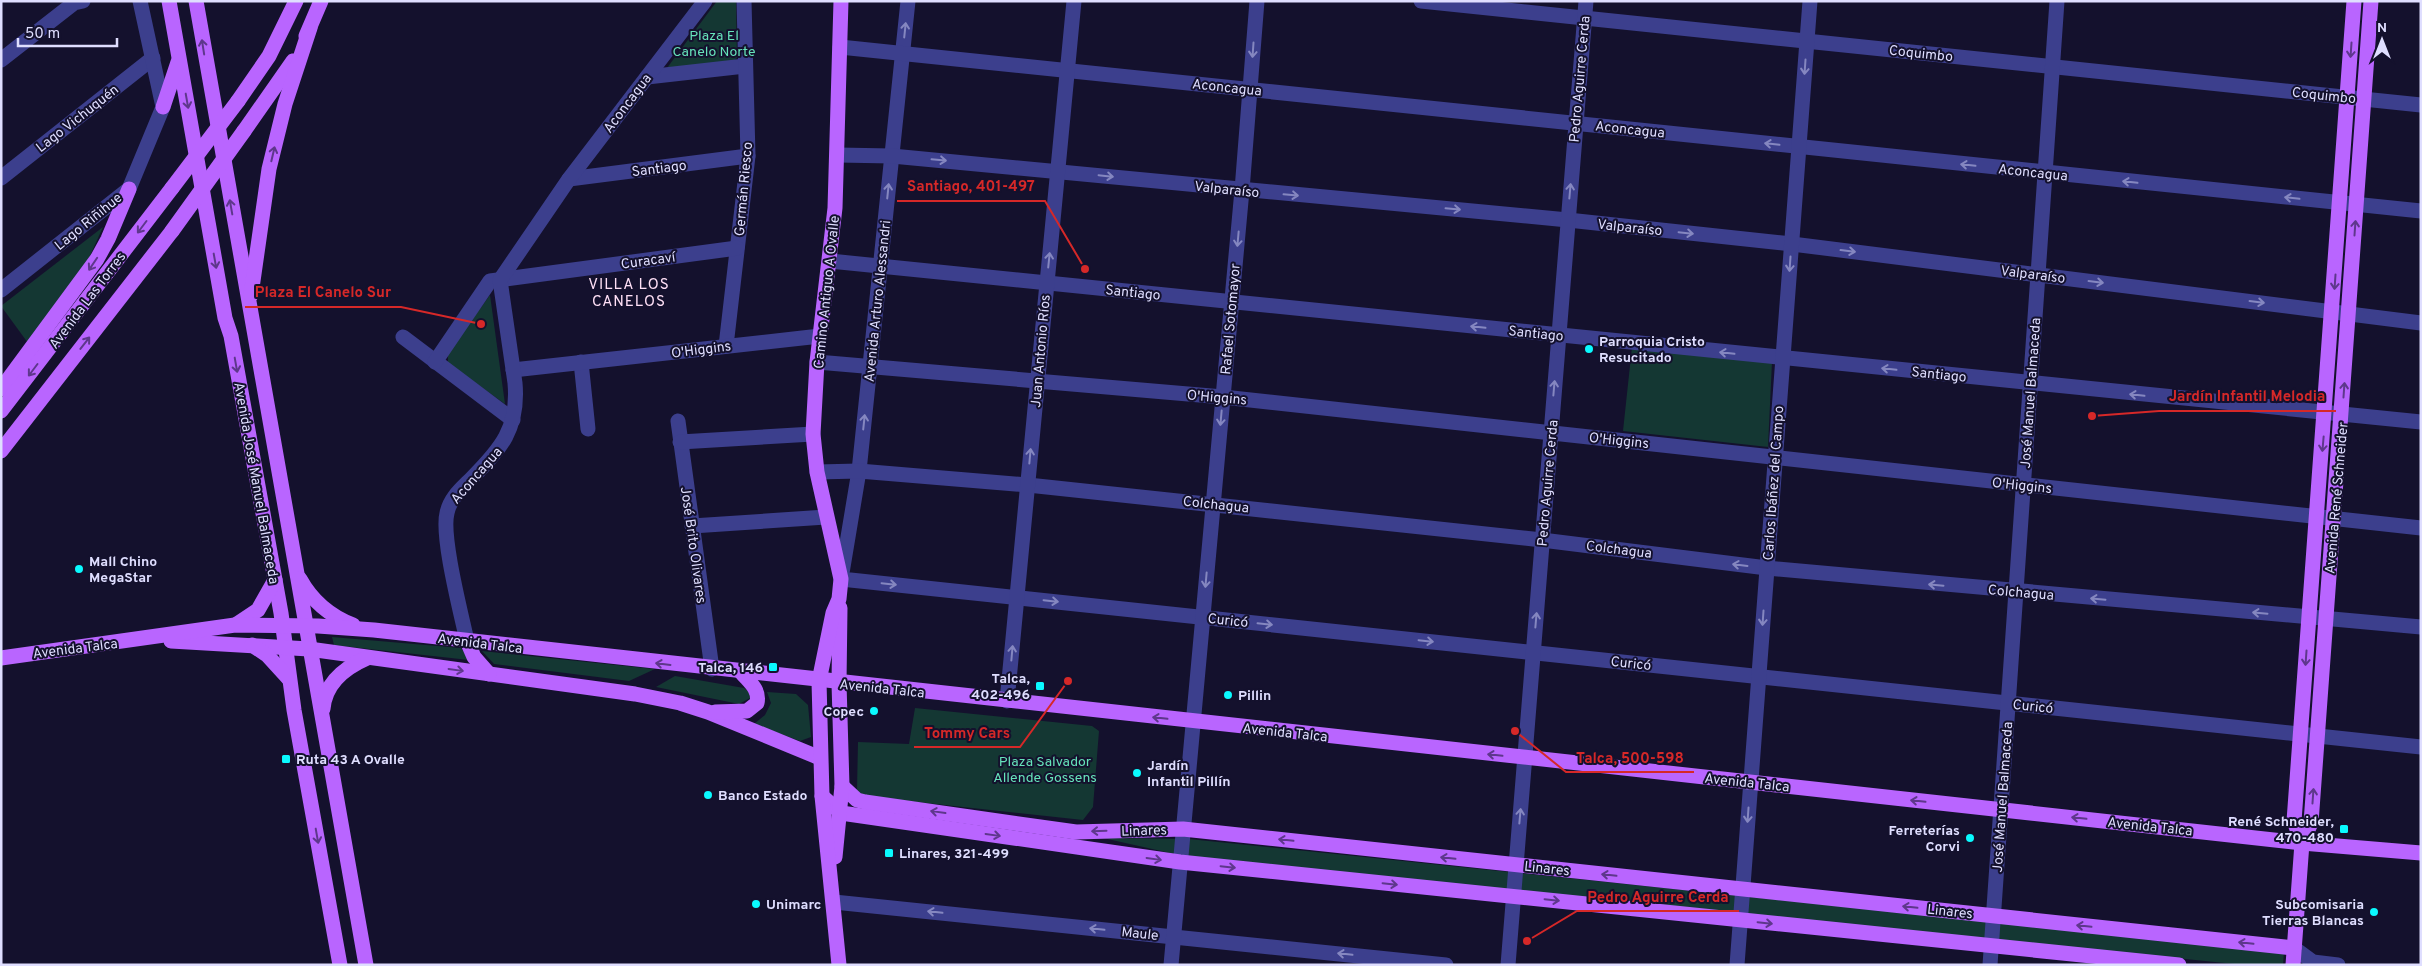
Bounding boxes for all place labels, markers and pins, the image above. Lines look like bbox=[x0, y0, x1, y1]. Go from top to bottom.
callout: Santiago, 401-497 bbox=[897, 171, 1045, 201]
callout: Plaza El Canelo Sur bbox=[245, 277, 401, 307]
place label: Parroquia Cristo Resucitado bbox=[1599, 334, 1705, 367]
marker: Parroquia Cristo Resucitado bbox=[1583, 343, 1595, 355]
callout: Jardín Infantil Melodia bbox=[2159, 381, 2336, 411]
place label: Mall Chino MegaStar bbox=[89, 554, 157, 587]
marker: Mall Chino MegaStar bbox=[73, 563, 85, 575]
place label: Talca, 146 bbox=[698, 660, 763, 677]
marker: Talca, 146 bbox=[767, 661, 779, 673]
place label: Talca, 402-496 bbox=[971, 671, 1030, 704]
marker: Talca, 402-496 bbox=[1034, 680, 1046, 692]
place label: Pillin bbox=[1238, 688, 1271, 705]
marker: Pillin bbox=[1222, 689, 1234, 701]
place label: Copec bbox=[824, 704, 864, 721]
marker: Copec bbox=[868, 705, 880, 717]
callout: Tommy Cars bbox=[914, 717, 1020, 747]
callout: Talca, 500-598 bbox=[1566, 742, 1694, 772]
place label: Ruta 43 A Ovalle bbox=[296, 752, 405, 769]
marker: Ruta 43 A Ovalle bbox=[280, 753, 292, 765]
place label: Jardín Infantil Pillín bbox=[1147, 758, 1230, 791]
marker: Jardín Infantil Pillín bbox=[1131, 767, 1143, 779]
place label: Banco Estado bbox=[718, 788, 808, 805]
marker: Banco Estado bbox=[702, 789, 714, 801]
place label: René Schneider, 470-480 bbox=[2228, 814, 2334, 847]
place label: Ferreterías Corvi bbox=[1889, 823, 1960, 856]
marker: René Schneider, 470-480 bbox=[2338, 823, 2350, 835]
marker: Ferreterías Corvi bbox=[1964, 832, 1976, 844]
place label: Linares, 321-499 bbox=[899, 846, 1009, 863]
marker: Linares, 321-499 bbox=[883, 847, 895, 859]
callout: Pedro Aguirre Cerda bbox=[1577, 881, 1739, 911]
place label: Unimarc bbox=[766, 897, 821, 914]
place label: Subcomisaria Tierras Blancas bbox=[2262, 897, 2364, 930]
marker: Unimarc bbox=[750, 898, 762, 910]
marker: Subcomisaria Tierras Blancas bbox=[2368, 906, 2380, 918]

